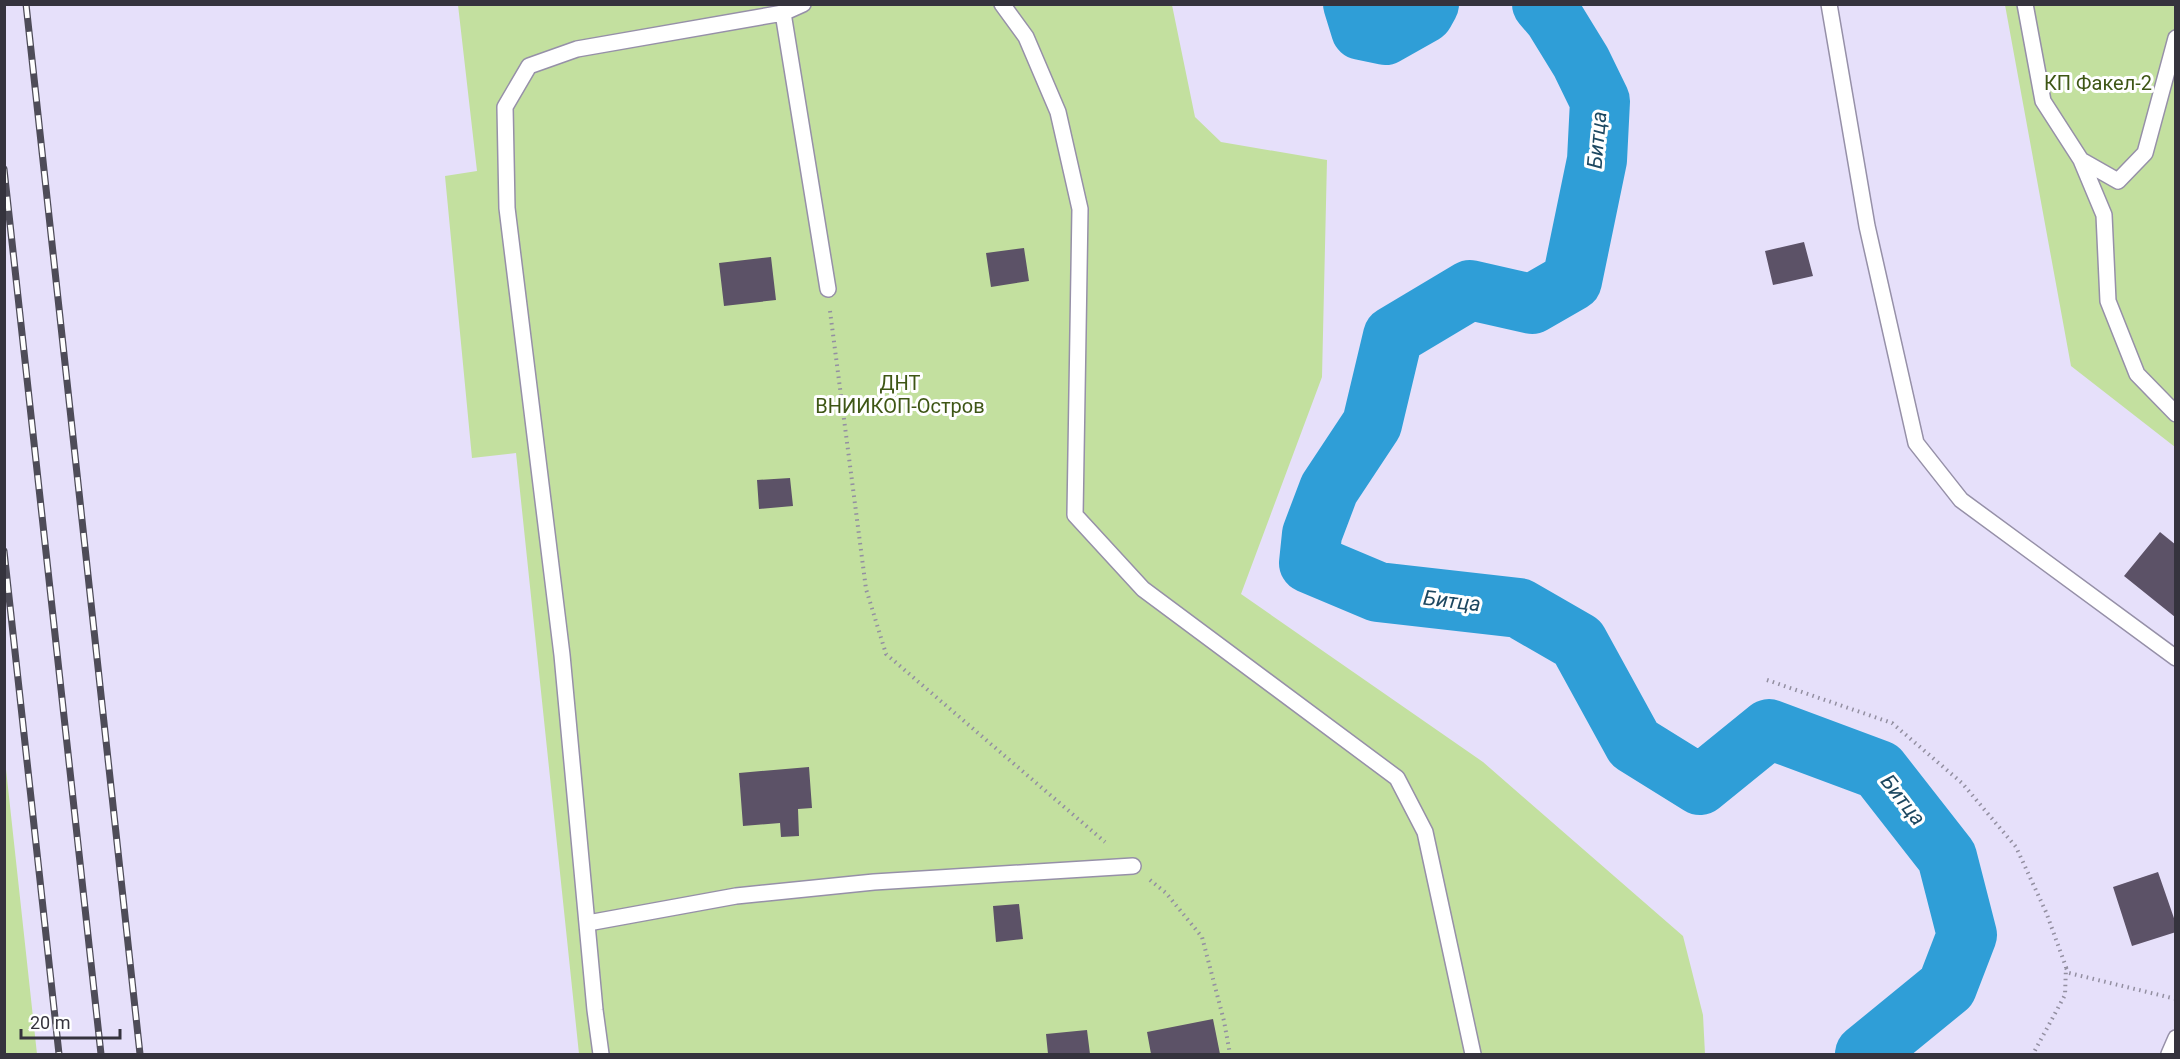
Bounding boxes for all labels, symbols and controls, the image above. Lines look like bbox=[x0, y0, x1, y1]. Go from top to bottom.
park label: КП Факел-2 bbox=[2044, 71, 2152, 95]
water label: Битца bbox=[1583, 110, 1611, 170]
park label: ДНТ ВНИИКОП-Остров bbox=[815, 371, 985, 418]
water label: Битца bbox=[1422, 586, 1482, 616]
water label: Битца bbox=[1876, 770, 1930, 830]
scale bar bbox=[21, 1002, 120, 1040]
text: 20 m bbox=[30, 1012, 70, 1033]

